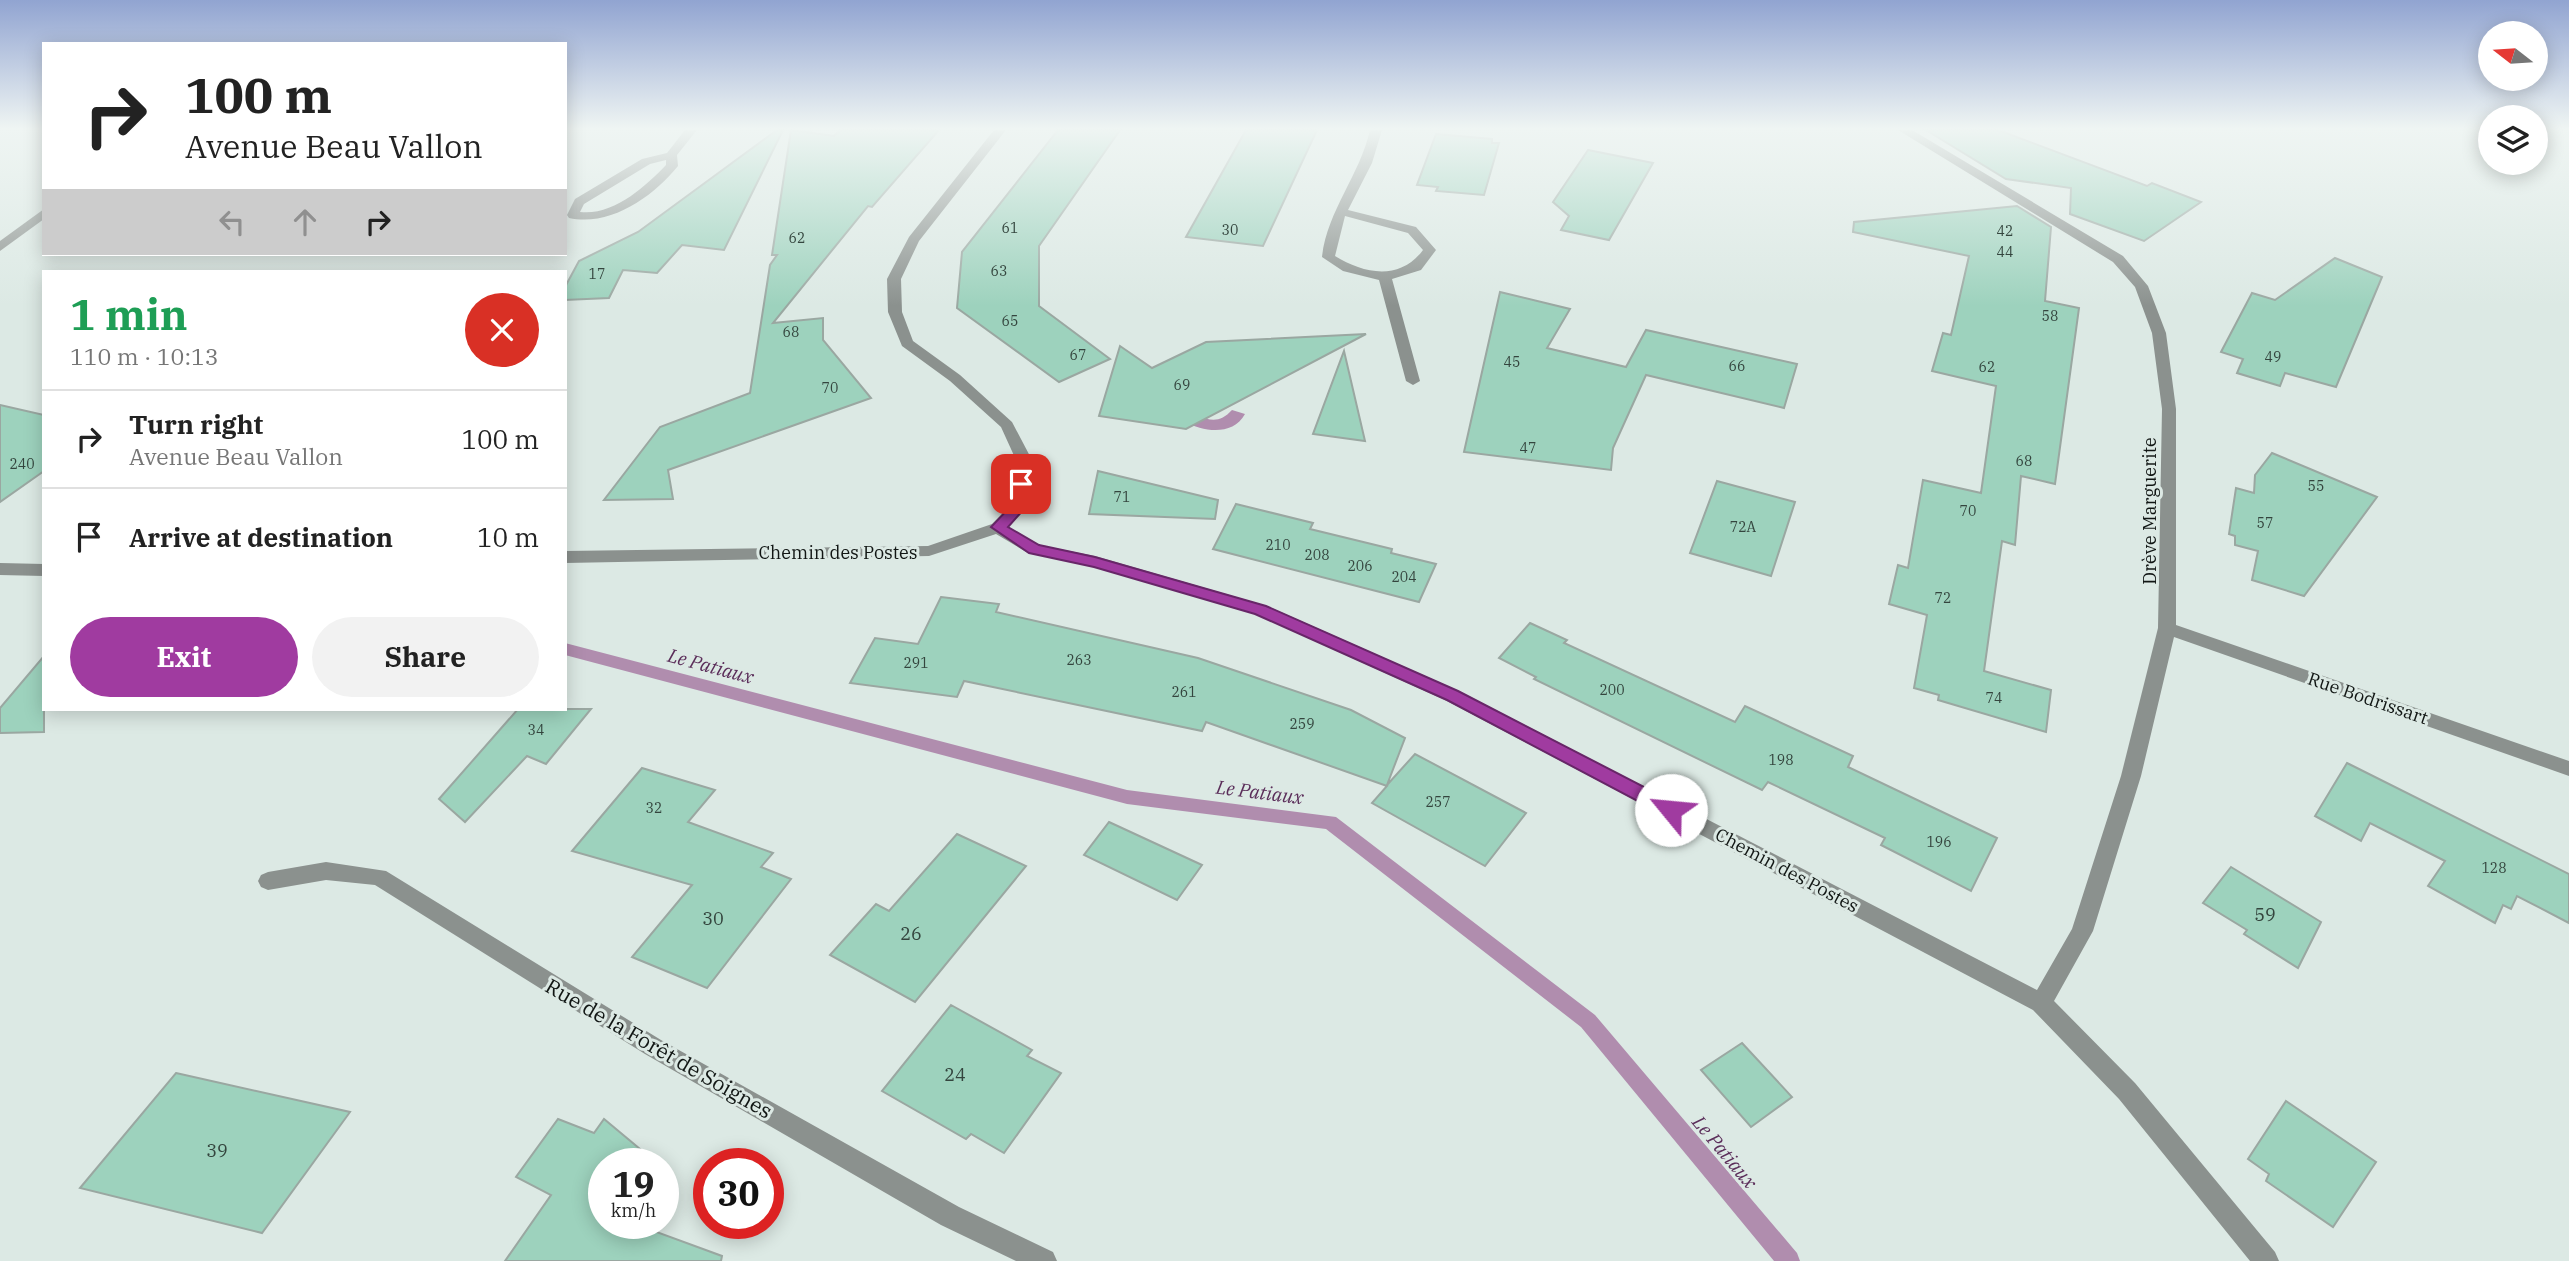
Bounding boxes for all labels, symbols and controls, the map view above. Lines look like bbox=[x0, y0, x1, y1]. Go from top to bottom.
north arrow bbox=[2478, 21, 2548, 91]
map controls bbox=[2478, 21, 2548, 175]
text: 100 m bbox=[185, 63, 332, 126]
icon: right bbox=[70, 70, 161, 161]
button: layers bbox=[2478, 105, 2548, 175]
text: Avenue Beau Vallon bbox=[185, 125, 483, 167]
icon: left bbox=[213, 203, 251, 241]
icon: ahead bbox=[286, 203, 324, 241]
icon: right bbox=[359, 203, 397, 241]
house number: 61 bbox=[1002, 219, 1018, 237]
house number: 30 bbox=[1222, 221, 1238, 239]
house number: 42 bbox=[1997, 222, 2013, 240]
house number: 62 bbox=[789, 229, 805, 247]
house number: 44 bbox=[1997, 243, 2013, 261]
house number: 63 bbox=[991, 262, 1007, 280]
house number: 17 bbox=[589, 265, 605, 283]
text: 1 min bbox=[70, 287, 188, 342]
button: close bbox=[465, 293, 539, 367]
house number: 58 bbox=[2042, 307, 2058, 325]
house number: 65 bbox=[1002, 312, 1018, 330]
house number: 68 bbox=[783, 323, 799, 341]
text: 110 m · 10:13 bbox=[70, 341, 219, 371]
house number: 67 bbox=[1070, 346, 1086, 364]
house number: 49 bbox=[2265, 348, 2281, 366]
house number: 45 bbox=[1504, 353, 1520, 371]
house number: 66 bbox=[1729, 357, 1745, 375]
house number: 62 bbox=[1979, 358, 1995, 376]
house number: 69 bbox=[1174, 376, 1190, 394]
house number: 70 bbox=[822, 379, 838, 397]
text: Turn right bbox=[129, 407, 263, 441]
icon: right bbox=[70, 420, 108, 458]
text: 100 m bbox=[461, 422, 539, 456]
street label: Drève Marguerite bbox=[2138, 437, 2161, 585]
house number: 47 bbox=[1520, 439, 1536, 457]
text: Avenue Beau Vallon bbox=[129, 441, 343, 471]
house number: 68 bbox=[2016, 452, 2032, 470]
pin bbox=[991, 454, 1051, 514]
house number: 240 bbox=[9, 455, 35, 473]
icon: arrive bbox=[1002, 465, 1040, 503]
house number: 55 bbox=[2308, 477, 2324, 495]
house number: 71 bbox=[1114, 488, 1130, 506]
house number: 70 bbox=[1960, 502, 1976, 520]
house number: 57 bbox=[2257, 514, 2273, 532]
icon: arrive bbox=[70, 518, 108, 556]
house number: 72A bbox=[1730, 518, 1757, 536]
text: Arrive at destination bbox=[129, 520, 393, 554]
text: 10 m bbox=[477, 520, 539, 554]
house number: 210 bbox=[1265, 536, 1291, 554]
street label: Chemin des Postes bbox=[758, 541, 918, 564]
house number: 208 bbox=[1304, 546, 1330, 564]
house number: 206 bbox=[1347, 557, 1373, 575]
house number: 204 bbox=[1391, 568, 1417, 586]
house number: 72 bbox=[1935, 589, 1951, 607]
button: Exit bbox=[70, 617, 298, 697]
button: Share bbox=[312, 617, 539, 697]
water label: Le Patiaux bbox=[664, 643, 757, 689]
house number: 263 bbox=[1066, 651, 1092, 669]
house number: 291 bbox=[903, 654, 929, 672]
street label: Rue Bodrissart bbox=[2305, 667, 2431, 729]
house number: 200 bbox=[1599, 681, 1625, 699]
house number: 261 bbox=[1171, 683, 1197, 701]
house number: 74 bbox=[1986, 689, 2002, 707]
house number: 259 bbox=[1289, 715, 1315, 733]
house number: 34 bbox=[528, 721, 544, 739]
house number: 198 bbox=[1768, 751, 1794, 769]
position arrow bbox=[1634, 773, 1708, 847]
water label: Le Patiaux bbox=[1214, 775, 1305, 809]
house number: 257 bbox=[1425, 793, 1451, 811]
house number: 32 bbox=[646, 799, 662, 817]
street label: Chemin des Postes bbox=[1711, 822, 1863, 918]
house number: 196 bbox=[1926, 833, 1952, 851]
house number: 128 bbox=[2481, 859, 2507, 877]
house number: 59 bbox=[2254, 903, 2276, 926]
house number: 30 bbox=[702, 907, 724, 930]
house number: 26 bbox=[900, 922, 922, 945]
street label: Rue de la Forêt de Soignes bbox=[540, 971, 778, 1125]
house number: 24 bbox=[944, 1063, 966, 1086]
water label: Le Patiaux bbox=[1687, 1110, 1763, 1194]
house number: 39 bbox=[206, 1139, 228, 1162]
speed limit sign: 30 bbox=[693, 1148, 784, 1239]
text: 19 bbox=[612, 1161, 655, 1207]
text: km/h bbox=[611, 1199, 656, 1222]

